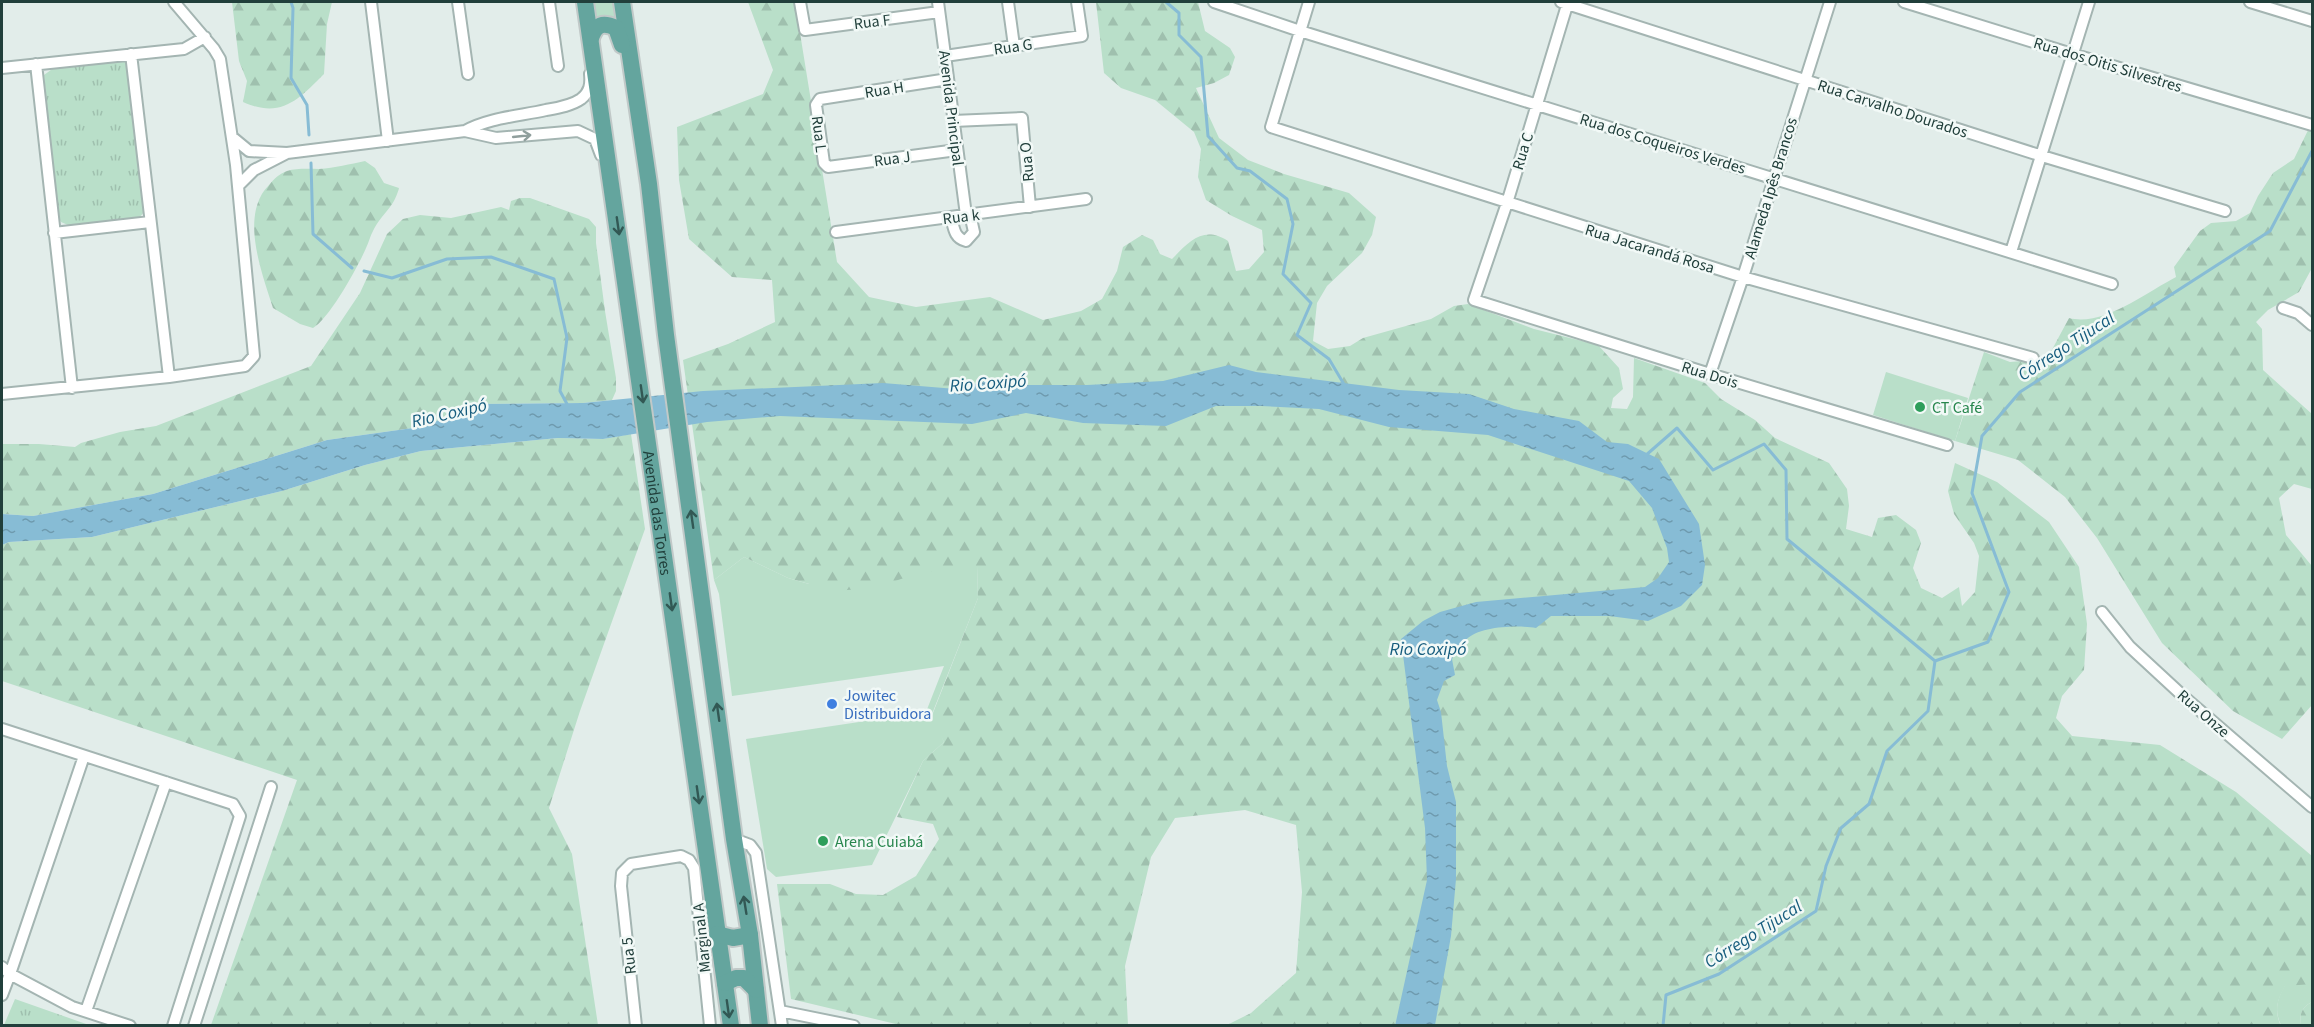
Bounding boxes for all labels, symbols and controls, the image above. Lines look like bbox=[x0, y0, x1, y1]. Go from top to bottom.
street label: Rua F bbox=[852, 9, 892, 35]
street label: Rua dos Oitis Silvestres bbox=[2031, 32, 2185, 98]
street label: Rua G bbox=[992, 33, 1034, 61]
street label: Avenida Principal bbox=[933, 49, 969, 167]
street label: Rua Carvalho Dourados bbox=[1815, 74, 1971, 144]
street label: Rua H bbox=[863, 76, 905, 104]
street label: Rua dos Coqueiros Verdes bbox=[1577, 108, 1749, 180]
street label: Rua L bbox=[806, 114, 832, 154]
street label: Alameda Ipês Brancos bbox=[1739, 115, 1803, 262]
one-way arrow bbox=[512, 130, 532, 141]
street label: Rua C bbox=[1507, 130, 1539, 173]
street label: Rua O bbox=[1014, 141, 1040, 183]
street label: Rua J bbox=[872, 146, 912, 172]
street label: Rua k bbox=[941, 204, 981, 230]
one-way arrow bbox=[613, 215, 624, 235]
street label: Rua Jacarandá Rosa bbox=[1582, 219, 1717, 279]
water label: Córrego Tijucal bbox=[2013, 305, 2120, 387]
street label: Rua Dois bbox=[1679, 356, 1741, 394]
water label: Rio Coxipó bbox=[949, 368, 1027, 399]
one-way arrow bbox=[637, 384, 648, 404]
water label: Rio Coxipó bbox=[409, 393, 489, 434]
place label: CT Café bbox=[1932, 397, 1982, 419]
marker: CT Café bbox=[1913, 400, 1927, 414]
street label: Avenida das Torres bbox=[637, 449, 677, 577]
one-way arrow bbox=[686, 509, 697, 529]
one-way arrow bbox=[666, 592, 677, 612]
water label: Rio Coxipó bbox=[1390, 637, 1466, 662]
place label: Jowitec Distribuidora bbox=[844, 685, 931, 725]
street label: Rua Onze bbox=[2172, 685, 2234, 743]
marker: Jowitec Distribuidora bbox=[825, 697, 839, 711]
one-way arrow bbox=[712, 703, 723, 722]
one-way arrow bbox=[693, 785, 704, 805]
place label: Arena Cuiabá bbox=[835, 831, 923, 853]
marker: Arena Cuiabá bbox=[816, 834, 830, 848]
water label: Córrego Tijucal bbox=[1700, 894, 1807, 974]
one-way arrow bbox=[739, 896, 750, 915]
street label: Marginal A bbox=[687, 902, 717, 974]
street label: Rua 5 bbox=[616, 936, 642, 975]
one-way arrow bbox=[723, 999, 734, 1019]

